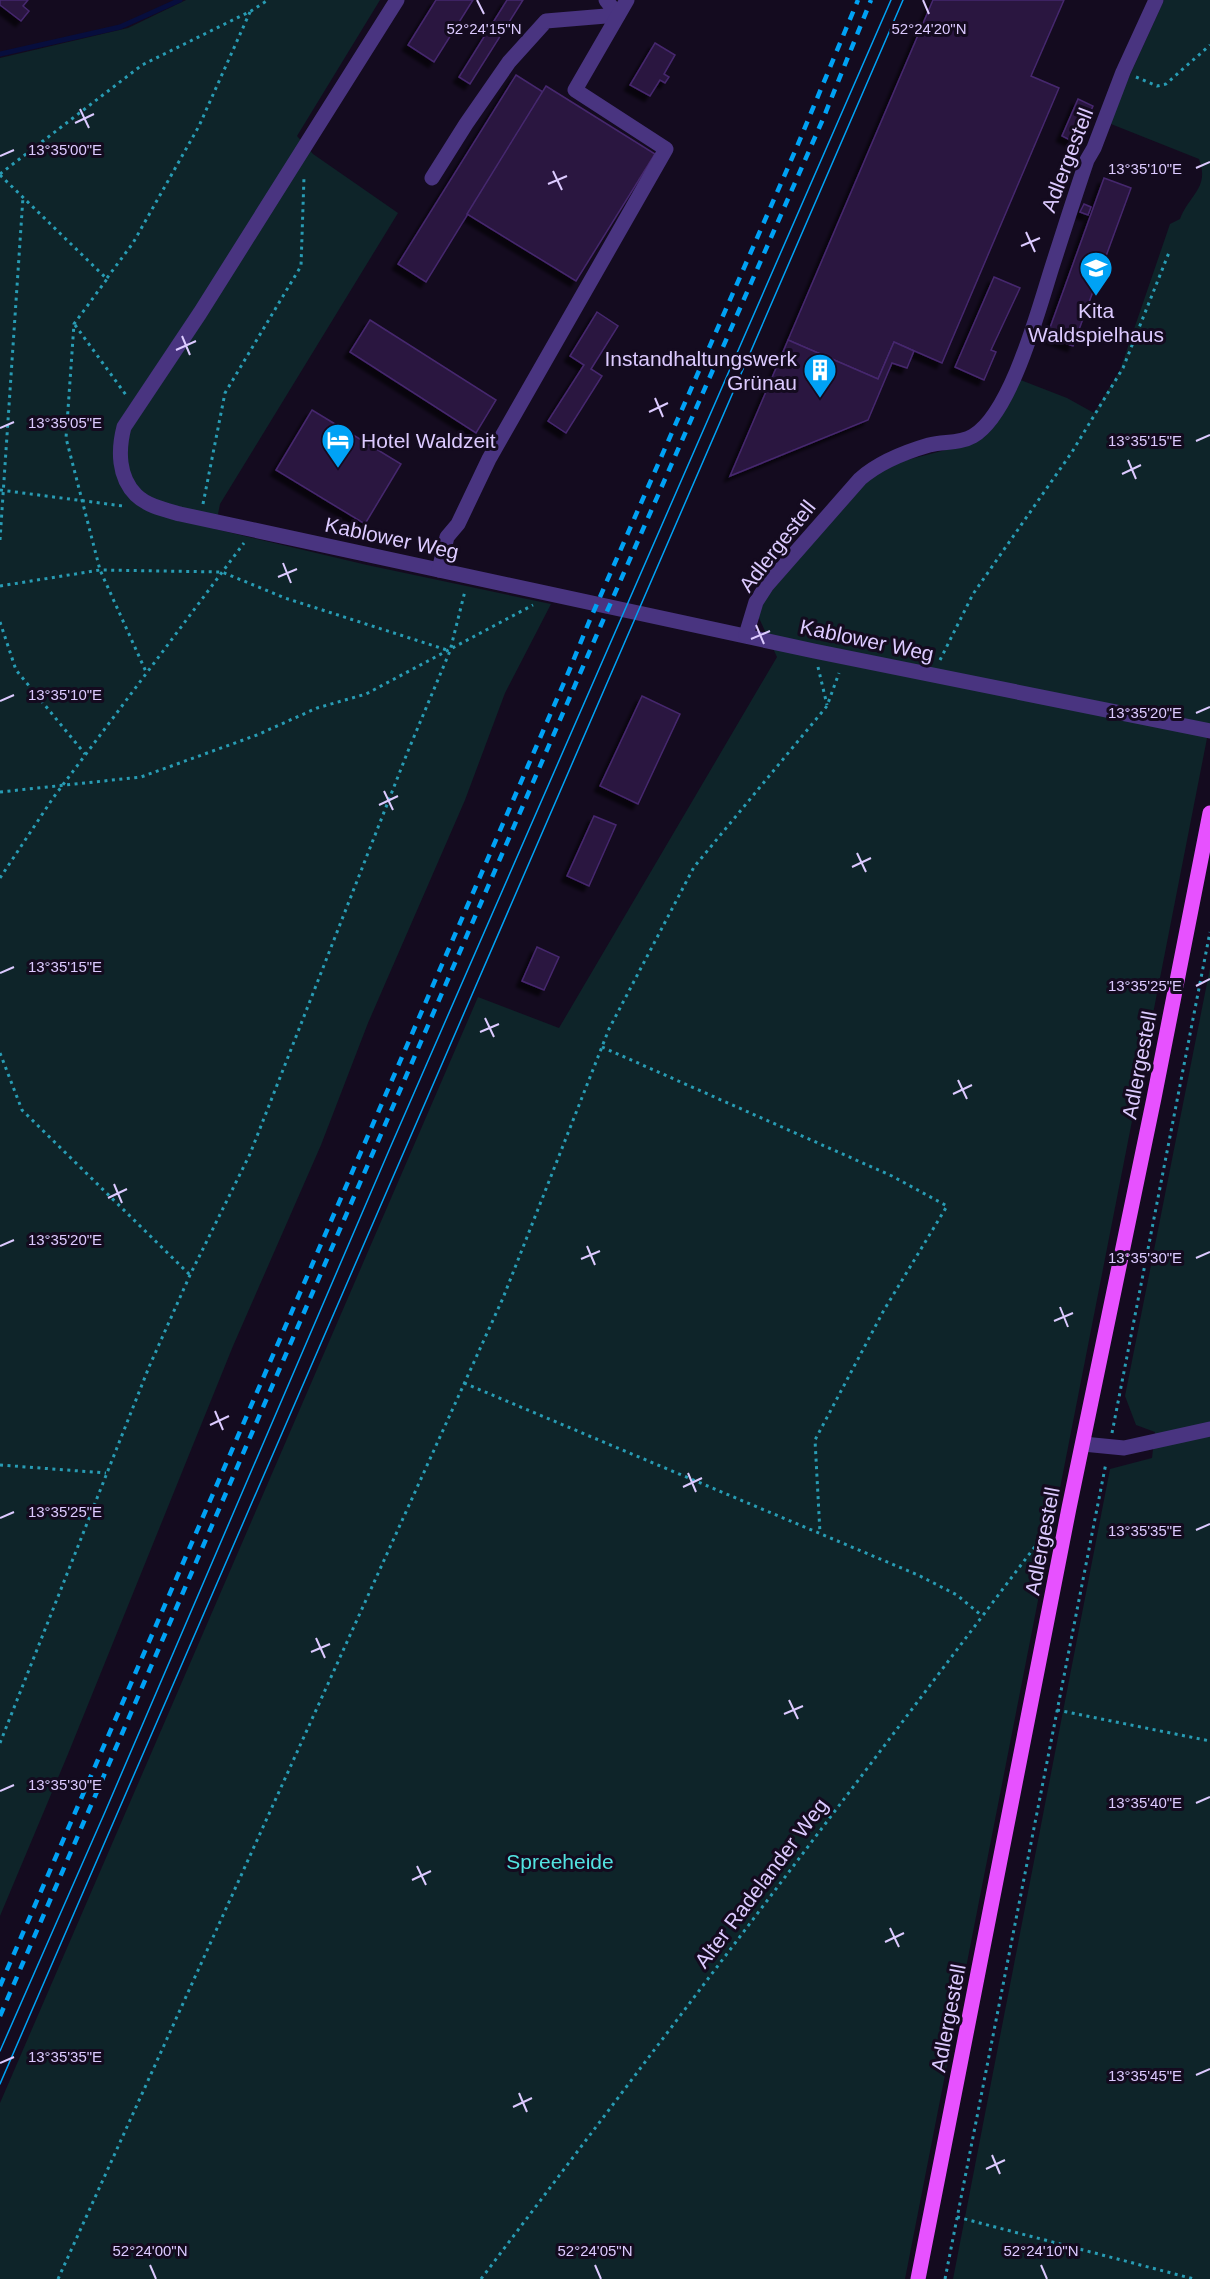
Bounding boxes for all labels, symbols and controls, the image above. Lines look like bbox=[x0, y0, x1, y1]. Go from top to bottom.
text: 52°24'15"N bbox=[446, 20, 522, 37]
text: 52°24'20"N bbox=[891, 20, 967, 37]
street label: Adlergestell bbox=[1037, 105, 1097, 215]
text: 13°35'00"E bbox=[28, 141, 102, 158]
text: 13°35'10"E bbox=[1108, 160, 1182, 177]
school or university icon: Kita Waldspielhaus bbox=[1078, 250, 1114, 297]
place label: Kita Waldspielhaus bbox=[1028, 299, 1164, 346]
place label: Instandhaltungswerk Grünau bbox=[604, 347, 797, 394]
building icon: Instandhaltungswerk Grünau bbox=[802, 352, 838, 399]
text: 13°35'05"E bbox=[28, 414, 102, 431]
hotel icon: Hotel Waldzeit bbox=[320, 422, 356, 469]
place label: Hotel Waldzeit bbox=[361, 429, 496, 452]
text: 13°35'15"E bbox=[1108, 432, 1182, 449]
street label: Adlergestell bbox=[734, 496, 820, 596]
street label: Kablower Weg bbox=[323, 513, 461, 563]
street label: Kablower Weg bbox=[798, 615, 936, 665]
text: 13°35'10"E bbox=[28, 686, 102, 703]
text: 13°35'20"E bbox=[1108, 704, 1182, 721]
text: 13°35'15"E bbox=[28, 958, 102, 975]
text: 13°35'25"E bbox=[1108, 977, 1182, 994]
street label: Adlergestell bbox=[1117, 1009, 1161, 1121]
text: 13°35'20"E bbox=[28, 1231, 102, 1248]
text: 13°35'30"E bbox=[1108, 1249, 1182, 1266]
street label: Adlergestell bbox=[1020, 1485, 1064, 1597]
text: 13°35'25"E bbox=[28, 1503, 102, 1520]
text: 13°35'35"E bbox=[1108, 1522, 1182, 1539]
text: 13°35'30"E bbox=[28, 1776, 102, 1793]
street label: Alter Radelander Weg bbox=[690, 1794, 832, 1972]
text: 13°35'40"E bbox=[1108, 1794, 1182, 1811]
park label: Spreeheide bbox=[506, 1850, 614, 1873]
street label: Adlergestell bbox=[926, 1962, 970, 2074]
text: 13°35'35"E bbox=[28, 2048, 102, 2065]
text: 13°35'45"E bbox=[1108, 2067, 1182, 2084]
text: 52°24'00"N bbox=[112, 2242, 188, 2259]
text: 52°24'05"N bbox=[557, 2242, 633, 2259]
text: 52°24'10"N bbox=[1003, 2242, 1079, 2259]

